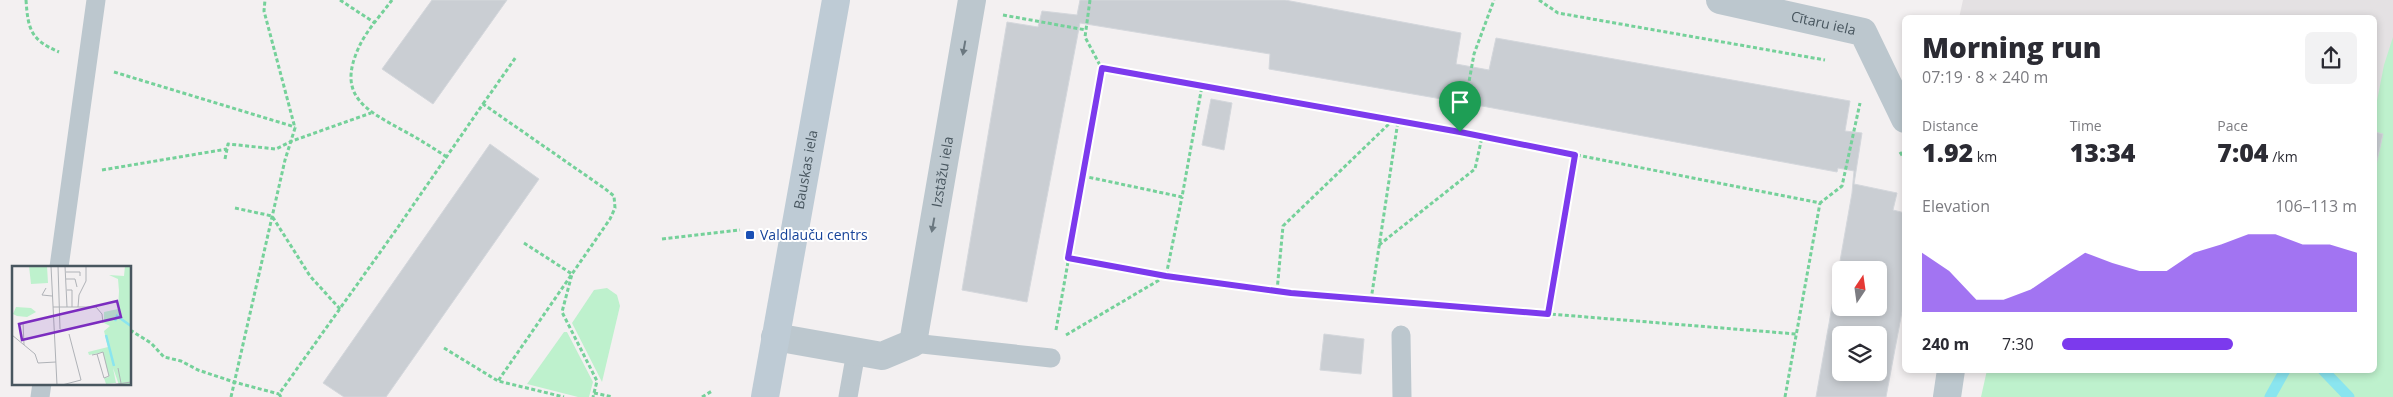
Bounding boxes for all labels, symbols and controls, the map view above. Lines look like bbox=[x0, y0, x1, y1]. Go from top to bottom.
street label: Cītaru iela bbox=[1789, 6, 1858, 39]
text: Morning run bbox=[1922, 28, 2102, 66]
button: share bbox=[2305, 32, 2357, 84]
one-way arrow bbox=[959, 40, 967, 56]
text: 07:19 · 8 × 240 m bbox=[1922, 66, 2048, 88]
pin bbox=[1439, 81, 1481, 132]
icon: arrive bbox=[1446, 88, 1474, 116]
text: Distance bbox=[1922, 116, 1978, 135]
text: Time bbox=[2070, 116, 2102, 135]
text: Pace bbox=[2217, 116, 2248, 135]
street label: Bauskas iela bbox=[789, 128, 822, 211]
street label: Izstāžu iela bbox=[927, 135, 957, 209]
text: 1.92 bbox=[1922, 135, 1973, 169]
text: 13:34 bbox=[2070, 135, 2135, 169]
text: 7:04 bbox=[2217, 135, 2269, 169]
text: km bbox=[1973, 147, 1997, 166]
text: /km bbox=[2269, 147, 2298, 166]
text: Elevation bbox=[1922, 195, 1990, 217]
text: 106–113 m bbox=[2275, 195, 2357, 217]
one-way arrow bbox=[929, 218, 937, 234]
place label: Valdlauču centrs bbox=[760, 225, 868, 244]
marker: Valdlauču centrs bbox=[744, 229, 756, 241]
north arrow bbox=[1832, 261, 1888, 316]
map controls bbox=[1832, 261, 1887, 381]
inset map bbox=[12, 266, 131, 384]
button: layers bbox=[1832, 326, 1887, 381]
text: 240 m bbox=[1922, 333, 1969, 355]
text: 7:30 bbox=[2002, 333, 2034, 355]

